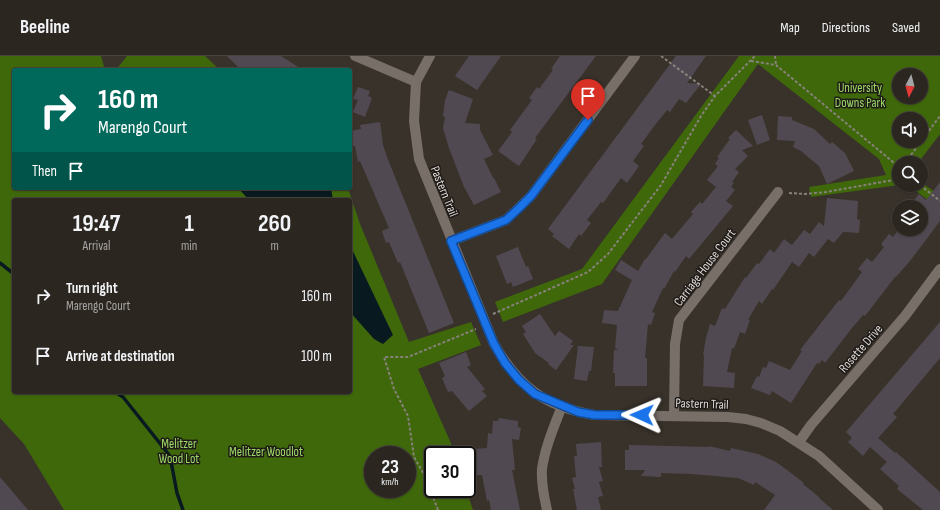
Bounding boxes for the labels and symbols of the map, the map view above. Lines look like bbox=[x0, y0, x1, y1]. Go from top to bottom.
north arrow bbox=[892, 68, 928, 104]
pin bbox=[571, 79, 605, 120]
park label: University Downs Park bbox=[835, 80, 885, 111]
street label: Pastern Trail bbox=[427, 164, 461, 219]
street label: Carriage House Court bbox=[671, 226, 739, 309]
street label: Rosette Drive bbox=[835, 321, 886, 376]
position arrow bbox=[621, 394, 663, 436]
street label: Pastern Trail bbox=[675, 395, 729, 413]
park label: Melitzer Wood Lot bbox=[159, 436, 199, 467]
park label: Melitzer Woodlot bbox=[229, 444, 303, 460]
speed limit sign: 30 bbox=[424, 446, 476, 498]

